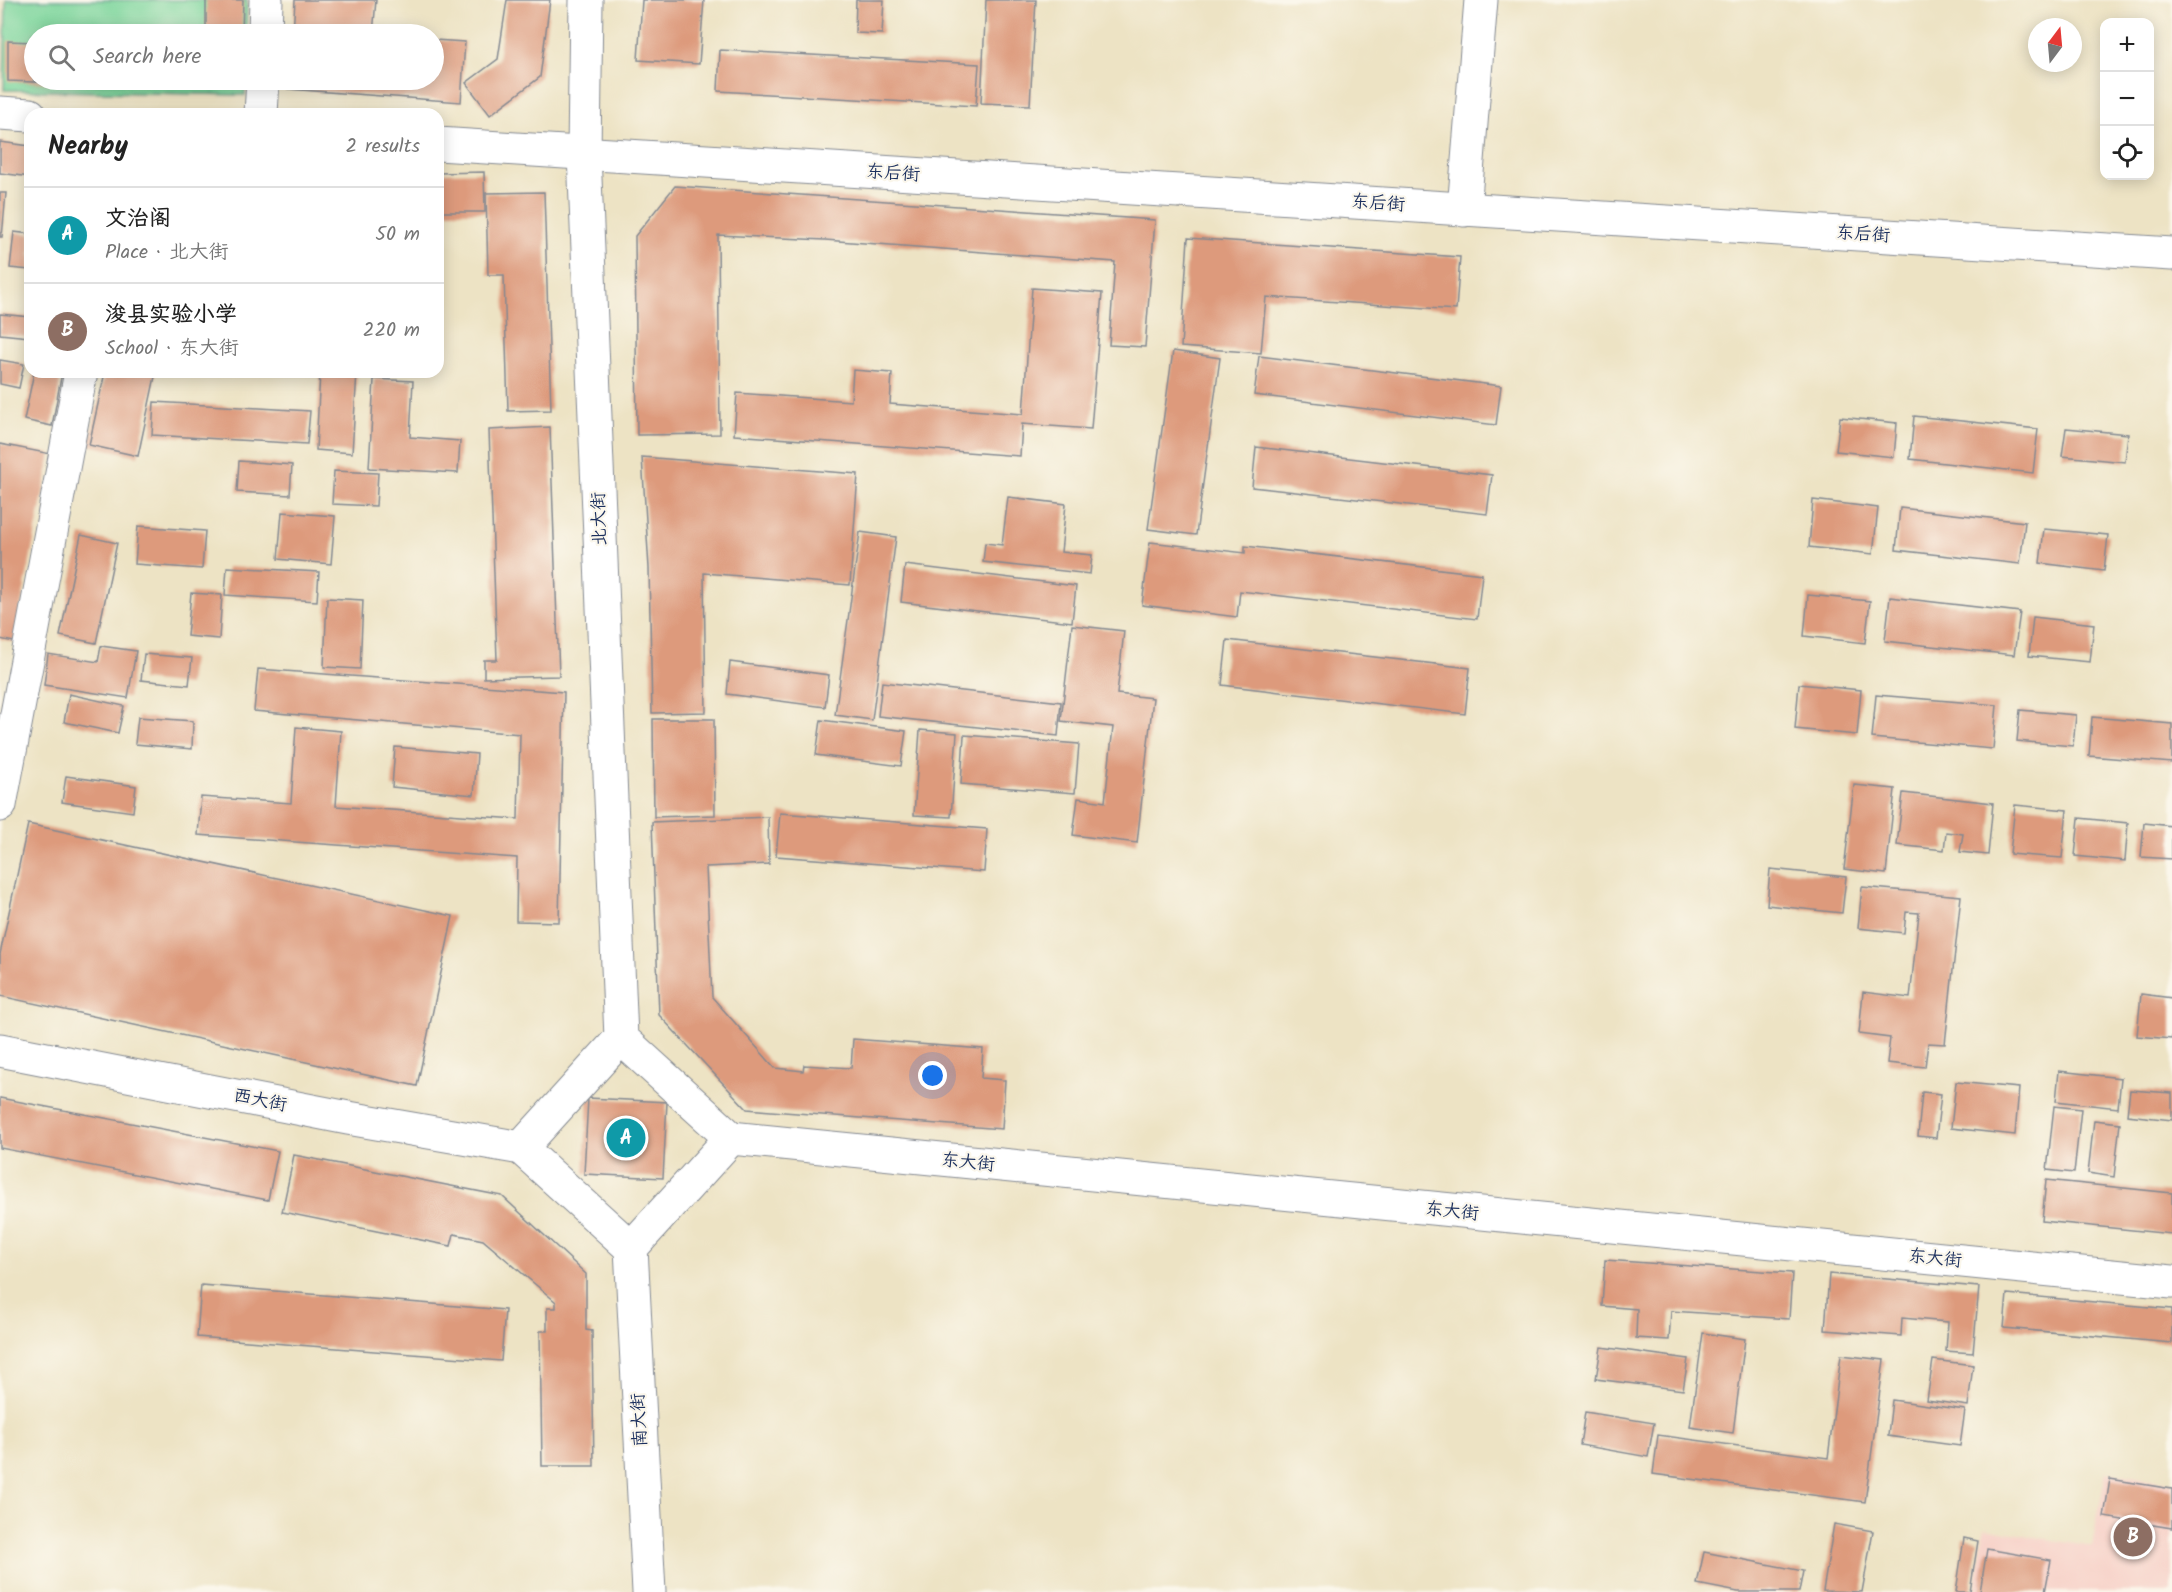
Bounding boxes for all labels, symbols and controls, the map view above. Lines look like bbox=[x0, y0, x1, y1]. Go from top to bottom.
north arrow bbox=[2028, 18, 2082, 72]
map controls bbox=[2100, 18, 2154, 180]
button: + bbox=[2100, 18, 2154, 72]
search box bbox=[24, 24, 444, 90]
text: Search here bbox=[93, 40, 201, 75]
icon: search bbox=[45, 41, 78, 74]
button: − bbox=[2100, 72, 2154, 126]
text: Nearby bbox=[48, 126, 128, 168]
button: locate bbox=[2100, 126, 2154, 180]
text: 2 results bbox=[345, 131, 420, 163]
street label: 东后街 bbox=[865, 158, 921, 190]
street label: 东后街 bbox=[1350, 188, 1406, 220]
text: 文治阁 bbox=[105, 202, 171, 237]
text: A bbox=[61, 219, 74, 251]
text: 50 m bbox=[375, 219, 420, 251]
street label: 东后街 bbox=[1835, 219, 1891, 251]
text: Place · 北大街 bbox=[105, 237, 229, 269]
text: 浚县实验小学 bbox=[105, 298, 237, 333]
text: B bbox=[61, 315, 74, 347]
text: 220 m bbox=[363, 315, 420, 347]
text: School · 东大街 bbox=[105, 333, 239, 365]
street label: 北大街 bbox=[585, 492, 615, 546]
your location bbox=[918, 1061, 947, 1090]
street label: 西大街 bbox=[231, 1082, 289, 1120]
pin: A bbox=[606, 1116, 646, 1160]
street label: 东大街 bbox=[940, 1146, 996, 1180]
street label: 东大街 bbox=[1424, 1195, 1480, 1229]
street label: 东大街 bbox=[1907, 1242, 1963, 1276]
street label: 南大街 bbox=[624, 1392, 656, 1448]
pin: B bbox=[2114, 1514, 2152, 1560]

